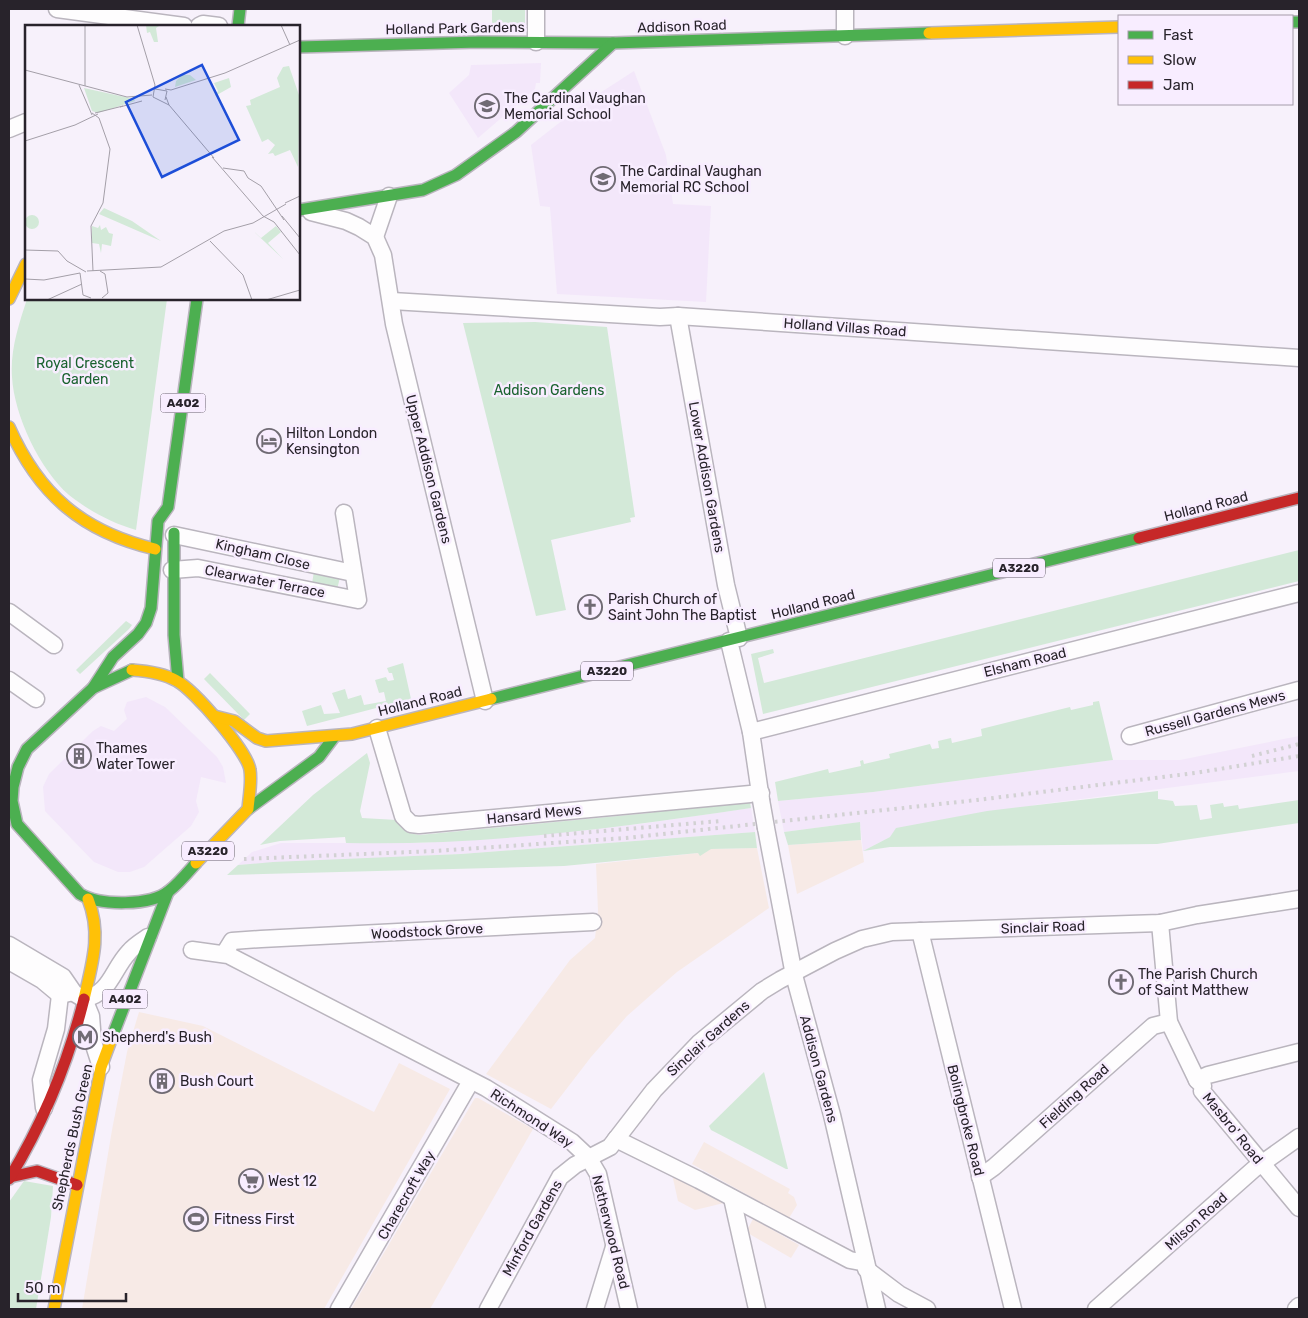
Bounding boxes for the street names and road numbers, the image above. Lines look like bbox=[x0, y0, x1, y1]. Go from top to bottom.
street label: Addison Road bbox=[637, 16, 727, 37]
street label: Holland Park Gardens bbox=[385, 19, 525, 38]
street label: Holland Villas Road bbox=[783, 315, 907, 340]
road number: A402 bbox=[160, 393, 206, 412]
street label: Upper Addison Gardens bbox=[402, 393, 455, 545]
street label: Lower Addison Gardens bbox=[685, 400, 728, 554]
street label: Holland Road bbox=[1162, 488, 1250, 525]
street label: Kingham Close bbox=[214, 535, 312, 574]
road number: A3220 bbox=[993, 558, 1045, 578]
street label: Clearwater Terrace bbox=[203, 561, 327, 602]
street label: Holland Road bbox=[769, 586, 857, 623]
street label: Elsham Road bbox=[982, 644, 1068, 681]
road number: A3220 bbox=[581, 661, 633, 680]
street label: Holland Road bbox=[376, 683, 464, 720]
street label: Russell Gardens Mews bbox=[1143, 687, 1287, 740]
street label: Hansard Mews bbox=[486, 801, 582, 828]
road number: A3220 bbox=[182, 841, 234, 860]
street label: Sinclair Road bbox=[1001, 918, 1086, 937]
street label: Woodstock Grove bbox=[371, 920, 484, 943]
road number: A402 bbox=[102, 990, 148, 1009]
street label: Sinclair Gardens bbox=[663, 997, 753, 1080]
street label: Addison Gardens bbox=[796, 1013, 841, 1125]
street label: Fielding Road bbox=[1036, 1061, 1113, 1132]
street label: Shepherds Bush Green bbox=[49, 1062, 96, 1212]
street label: Bolingbroke Road bbox=[943, 1063, 988, 1177]
street label: Richmond Way bbox=[487, 1085, 577, 1152]
street label: Masbro' Road bbox=[1199, 1089, 1267, 1167]
street label: Charecroft Way bbox=[374, 1148, 439, 1243]
street label: Netherwood Road bbox=[588, 1173, 633, 1291]
street label: Minford Gardens bbox=[499, 1177, 566, 1279]
street label: Milson Road bbox=[1162, 1189, 1231, 1254]

